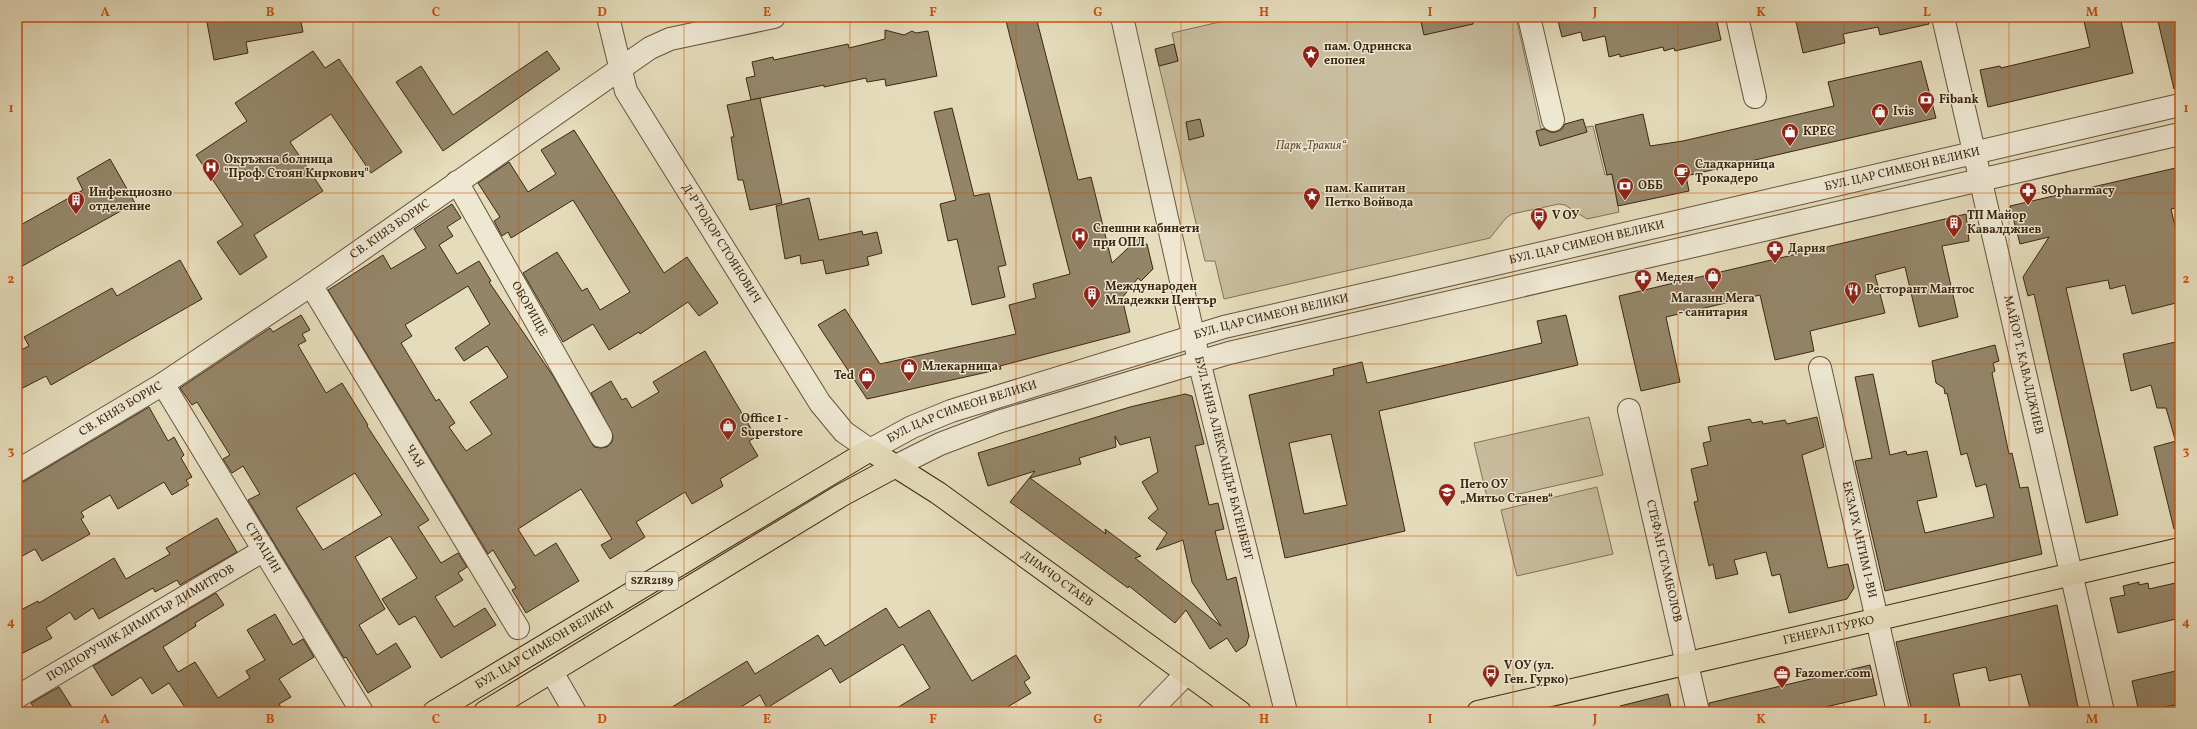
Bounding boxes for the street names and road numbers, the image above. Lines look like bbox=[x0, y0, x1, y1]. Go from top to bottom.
street label: БУЛ. ЦАР СИМЕОН ВЕЛИКИ bbox=[1823, 144, 1982, 195]
street label: Д-Р ТОДОР СТОЯНОВИЧ bbox=[678, 181, 764, 306]
street label: СВ. КНЯЗ БОРИС bbox=[347, 196, 434, 263]
street label: БУЛ. ЦАР СИМЕОН ВЕЛИКИ bbox=[1508, 217, 1666, 269]
street label: ОБОРИЩЕ bbox=[507, 279, 551, 339]
street label: БУЛ. ЦАР СИМЕОН ВЕЛИКИ bbox=[1192, 290, 1351, 344]
street label: МАЙОР Т. КАВАЛДЖИЕВ bbox=[1999, 294, 2047, 436]
street label: БУЛ. КНЯЗ АЛЕКСАНДЪР БАТЕНБЕРГ bbox=[1190, 355, 1256, 563]
street label: БУЛ. ЦАР СИМЕОН ВЕЛИКИ bbox=[884, 377, 1039, 447]
street label: СВ. КНЯЗ БОРИС bbox=[76, 378, 166, 440]
street label: ЧАЯ bbox=[401, 442, 428, 471]
street label: ЕКЗАРХ АНТИМ I-ВИ bbox=[1838, 480, 1880, 600]
street label: СТЕФАН СТАМБОЛОВ bbox=[1642, 498, 1685, 624]
street label: СТРАЦИН bbox=[241, 520, 284, 577]
street label: ДИМЧО СТАЕВ bbox=[1018, 548, 1096, 611]
street label: ПОДПОРУЧИК ДИМИТЪР ДИМИТРОВ bbox=[44, 561, 238, 686]
road number: SZR2189 bbox=[626, 572, 678, 590]
street label: БУЛ. ЦАР СИМЕОН ВЕЛИКИ bbox=[472, 598, 617, 693]
street label: ГЕНЕРАЛ ГУРКО bbox=[1781, 612, 1876, 649]

